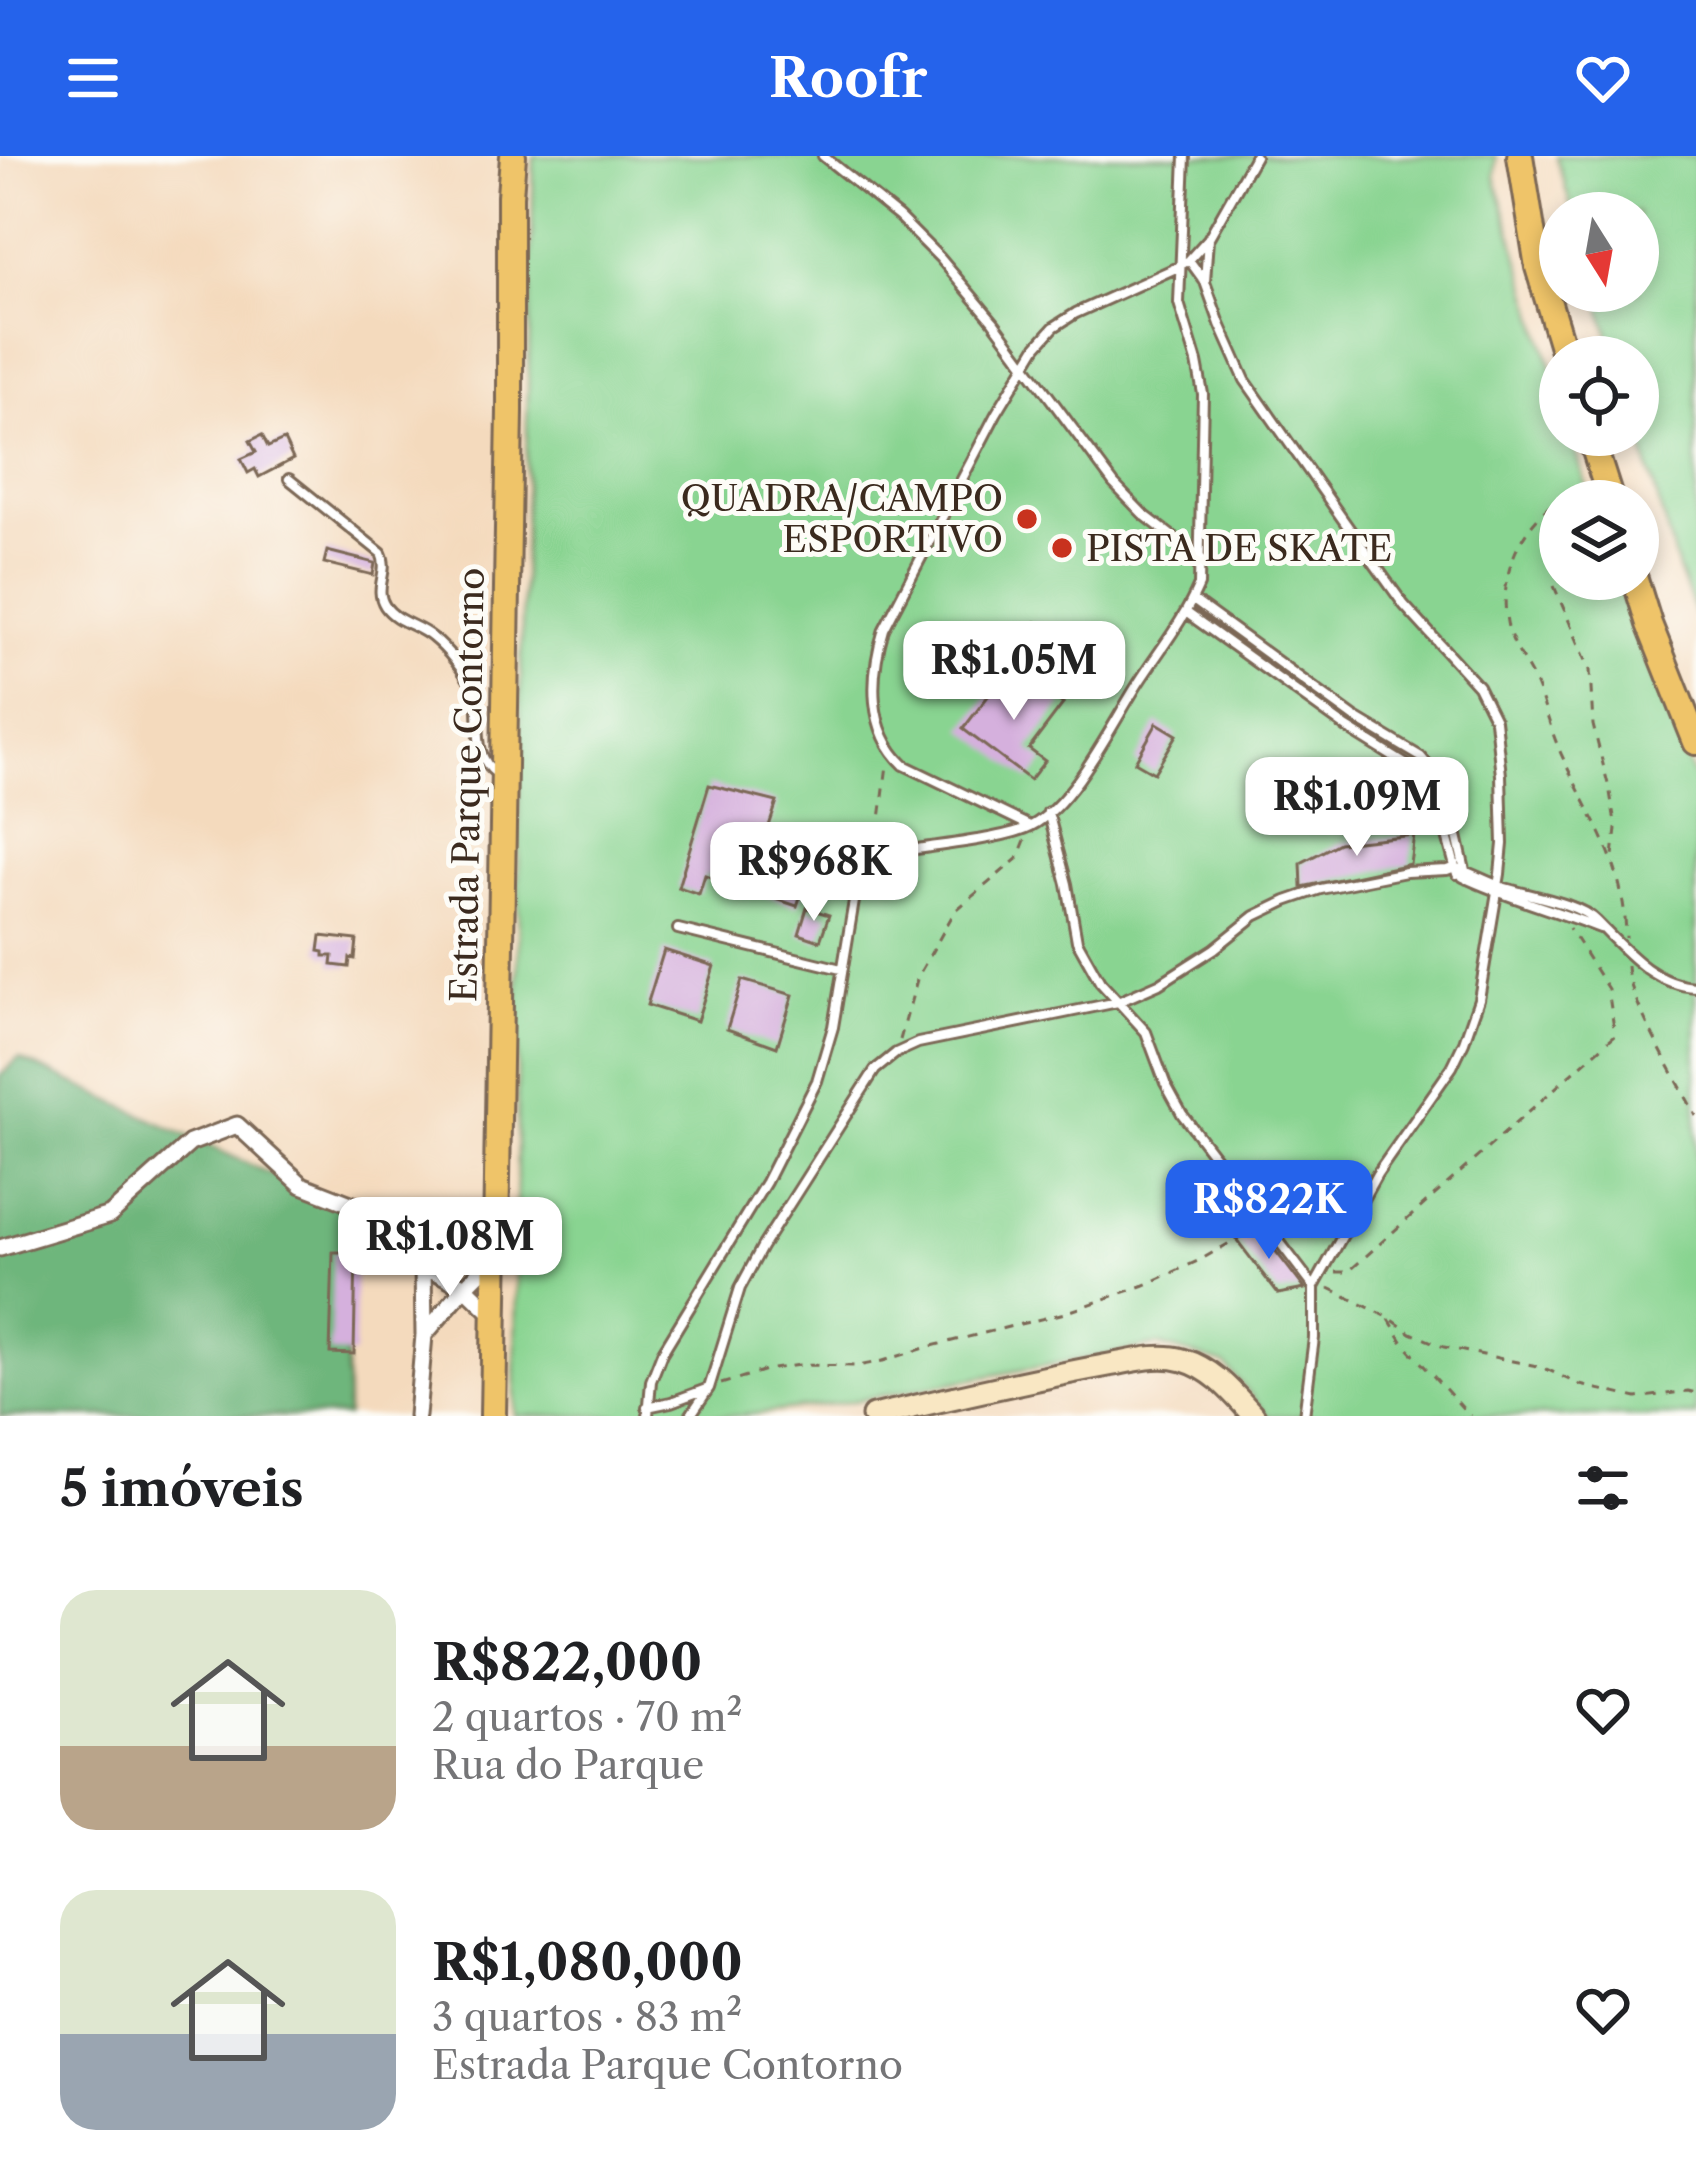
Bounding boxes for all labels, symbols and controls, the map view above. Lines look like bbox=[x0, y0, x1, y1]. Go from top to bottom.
icon: menu bbox=[60, 45, 126, 111]
text: Roofr bbox=[769, 45, 927, 111]
icon: heart bbox=[1570, 45, 1636, 111]
north arrow bbox=[1539, 192, 1659, 312]
map controls bbox=[1539, 192, 1659, 600]
button: locate bbox=[1539, 336, 1659, 456]
place label: QUADRA/CAMPO ESPORTIVO bbox=[681, 476, 1003, 561]
button: layers bbox=[1539, 480, 1659, 600]
marker: QUADRA/CAMPO ESPORTIVO bbox=[1014, 506, 1040, 532]
place label: PISTA DE SKATE bbox=[1086, 526, 1392, 570]
marker: PISTA DE SKATE bbox=[1049, 535, 1075, 561]
street label: Estrada Parque Contorno bbox=[441, 567, 493, 1003]
pin: R$1.05M bbox=[903, 621, 1125, 723]
text: R$1.05M bbox=[930, 636, 1098, 684]
pin: R$1.09M bbox=[1246, 757, 1468, 859]
text: R$1.09M bbox=[1272, 772, 1442, 820]
pin: R$968K bbox=[716, 822, 912, 924]
text: R$968K bbox=[737, 837, 891, 885]
pin: R$822K bbox=[1171, 1160, 1367, 1262]
text: R$822K bbox=[1192, 1175, 1346, 1223]
pin: R$1.08M bbox=[339, 1197, 561, 1299]
text: R$1.08M bbox=[365, 1212, 535, 1260]
icon: filters bbox=[1570, 1455, 1636, 1521]
text: 5 imóveis bbox=[60, 1457, 304, 1519]
text: R$822,000 bbox=[432, 1631, 702, 1693]
icon: home bbox=[156, 1638, 300, 1782]
icon: heart bbox=[1570, 1677, 1636, 1743]
text: 2 quartos · 70 m² bbox=[432, 1693, 742, 1741]
text: Rua do Parque bbox=[432, 1741, 704, 1789]
text: R$1,080,000 bbox=[432, 1931, 743, 1993]
icon: home bbox=[156, 1938, 300, 2082]
icon: heart bbox=[1570, 1977, 1636, 2043]
text: 3 quartos · 83 m² bbox=[432, 1993, 742, 2041]
text: Estrada Parque Contorno bbox=[432, 2041, 903, 2089]

